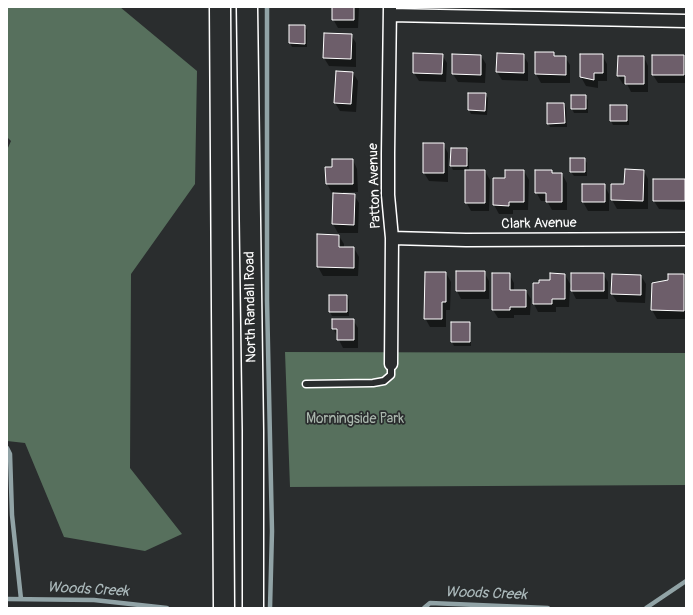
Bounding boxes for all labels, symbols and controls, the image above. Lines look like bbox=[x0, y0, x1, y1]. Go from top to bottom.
street label: Patton Avenue bbox=[365, 143, 385, 229]
street label: Clark Avenue bbox=[501, 215, 577, 233]
street label: North Randall Road bbox=[242, 251, 260, 363]
park label: Morningside Park bbox=[306, 411, 404, 427]
water label: Woods Creek bbox=[47, 579, 129, 601]
water label: Woods Creek bbox=[445, 584, 527, 604]

